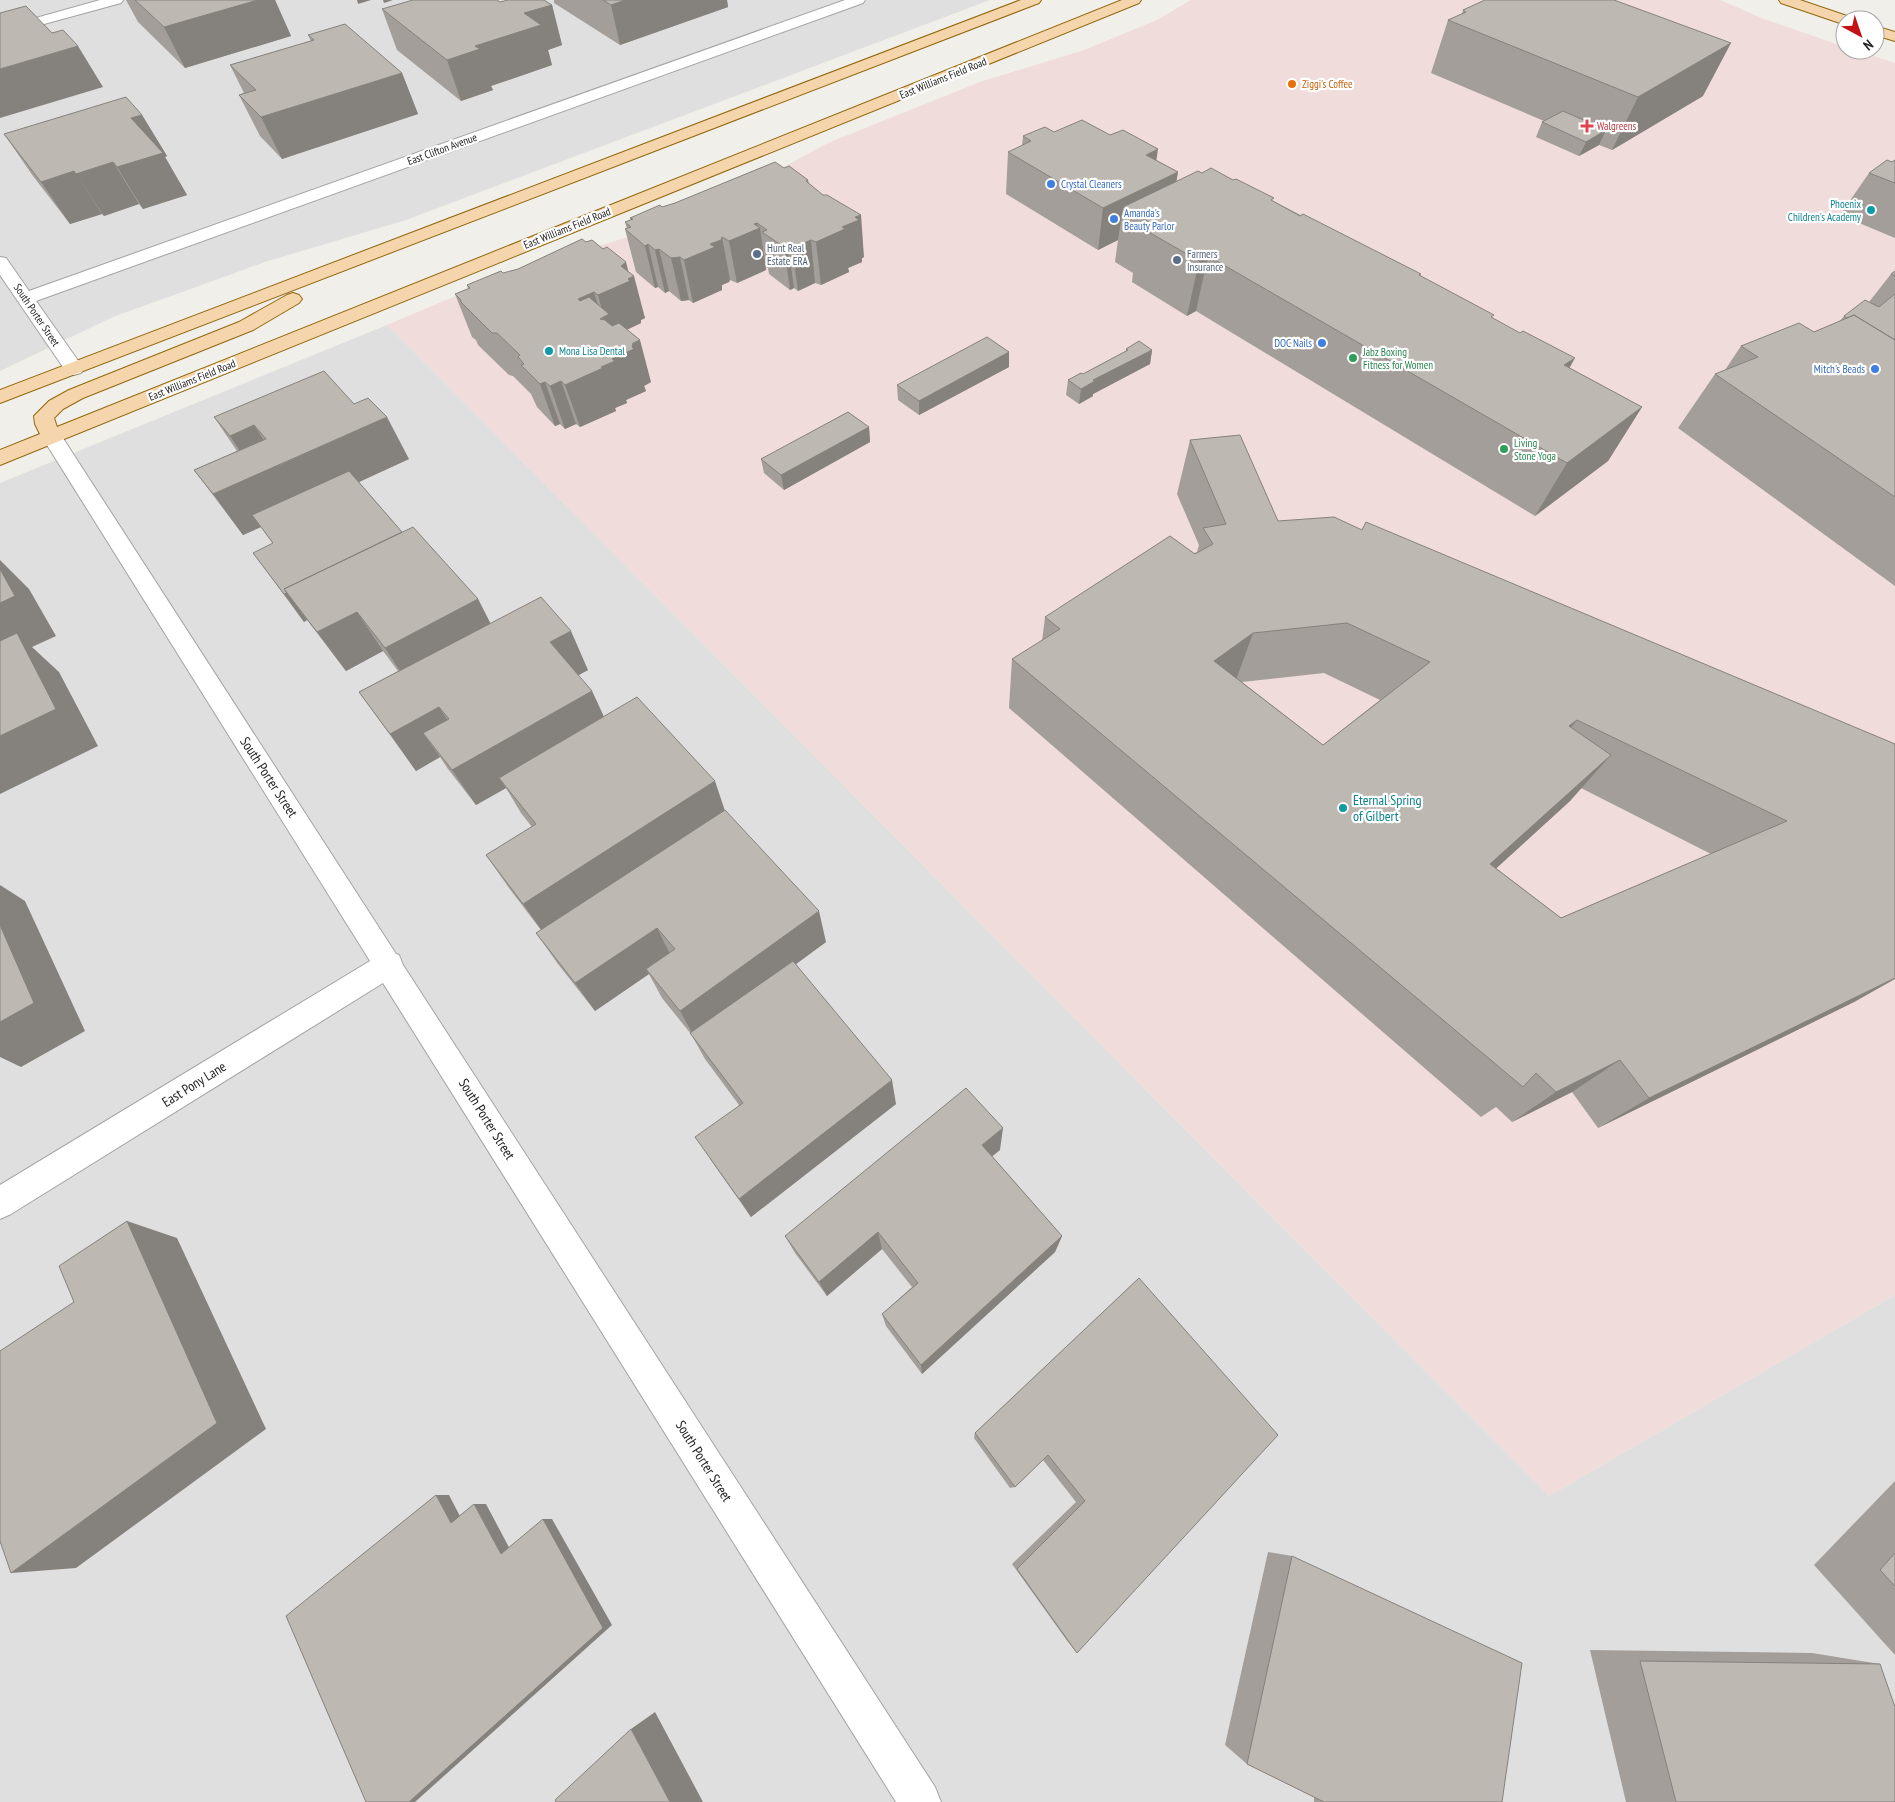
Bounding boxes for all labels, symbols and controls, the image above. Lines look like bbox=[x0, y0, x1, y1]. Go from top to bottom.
north arrow bbox=[1835, 10, 1885, 60]
text: N bbox=[1860, 36, 1877, 54]
street label: East Williams Field Road bbox=[897, 54, 989, 102]
place label: Ziggi's Coffee bbox=[1302, 77, 1353, 91]
marker: Ziggi's Coffee bbox=[1286, 78, 1298, 90]
place label: Walgreens bbox=[1597, 119, 1637, 133]
marker: Walgreens bbox=[1581, 120, 1593, 132]
street label: East Clifton Avenue bbox=[405, 130, 479, 168]
place label: Crystal Cleaners bbox=[1061, 177, 1122, 191]
marker: Crystal Cleaners bbox=[1045, 178, 1057, 190]
place label: Phoenix Children's Academy bbox=[1788, 197, 1862, 224]
street label: East Williams Field Road bbox=[521, 204, 613, 252]
marker: Phoenix Children's Academy bbox=[1865, 204, 1877, 216]
place label: Amanda's Beauty Parlor bbox=[1124, 206, 1174, 233]
marker: Amanda's Beauty Parlor bbox=[1108, 213, 1120, 225]
place label: Hunt Real Estate ERA bbox=[767, 241, 808, 268]
place label: Farmers Insurance bbox=[1187, 247, 1224, 274]
marker: Hunt Real Estate ERA bbox=[751, 248, 763, 260]
marker: Farmers Insurance bbox=[1171, 254, 1183, 266]
street label: South Porter Street bbox=[11, 281, 63, 349]
place label: DOC Nails bbox=[1274, 336, 1312, 350]
marker: DOC Nails bbox=[1316, 337, 1328, 349]
place label: Mona Lisa Dental bbox=[559, 344, 625, 358]
marker: Mona Lisa Dental bbox=[543, 345, 555, 357]
place label: Jabz Boxing Fitness for Women bbox=[1362, 345, 1433, 372]
marker: Jabz Boxing Fitness for Women bbox=[1347, 352, 1359, 364]
street label: East Williams Field Road bbox=[146, 356, 238, 404]
place label: Mitch's Beads bbox=[1814, 362, 1865, 376]
marker: Mitch's Beads bbox=[1869, 363, 1881, 375]
place label: Living Stone Yoga bbox=[1514, 436, 1556, 463]
marker: Living Stone Yoga bbox=[1498, 443, 1510, 455]
street label: South Porter Street bbox=[236, 733, 302, 821]
place label: Eternal Spring of Gilbert bbox=[1353, 791, 1422, 825]
marker: Eternal Spring of Gilbert bbox=[1337, 802, 1349, 814]
street label: East Pony Lane bbox=[159, 1057, 230, 1111]
street label: South Porter Street bbox=[455, 1075, 519, 1163]
street label: South Porter Street bbox=[672, 1417, 736, 1505]

